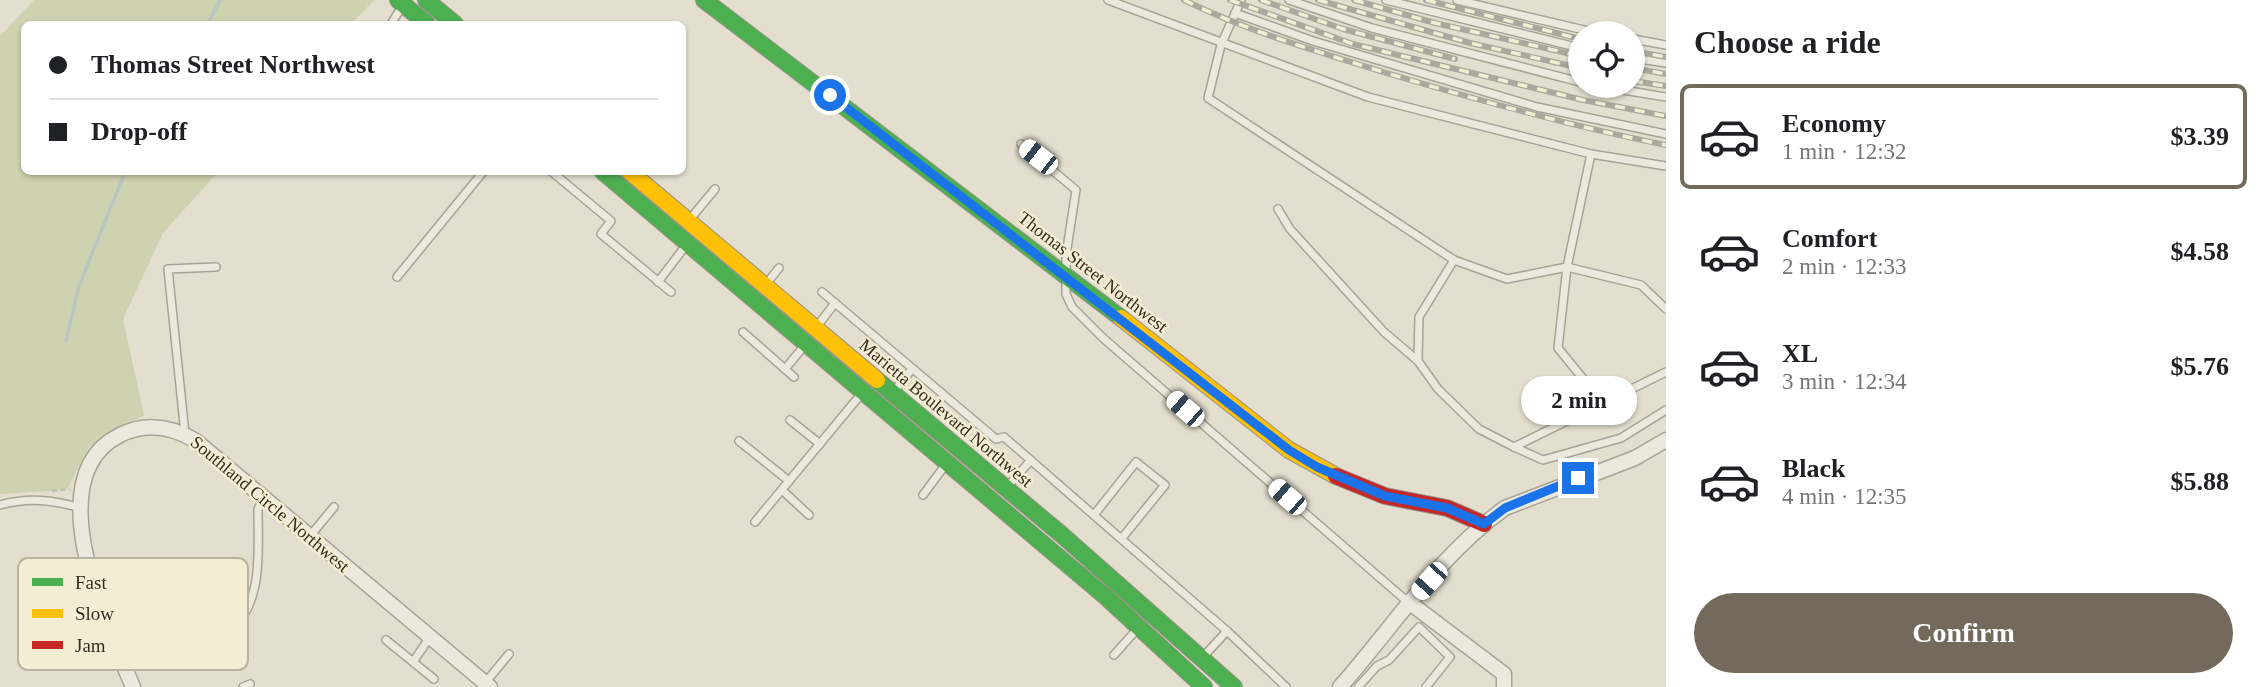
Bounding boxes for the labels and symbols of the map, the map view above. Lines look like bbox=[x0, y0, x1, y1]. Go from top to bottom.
route start bbox=[814, 79, 846, 111]
car bbox=[1015, 136, 1062, 178]
street label: Thomas Street Northwest bbox=[1014, 207, 1172, 337]
street label: Marietta Boulevard Northwest bbox=[855, 335, 1037, 491]
callout: 2 min bbox=[1520, 377, 1636, 426]
car bbox=[1163, 387, 1208, 431]
street label: Southland Circle Northwest bbox=[187, 432, 353, 576]
route end bbox=[1562, 462, 1594, 494]
car bbox=[1265, 475, 1310, 519]
legend bbox=[18, 558, 248, 670]
car bbox=[1408, 558, 1451, 604]
text: Fast bbox=[75, 572, 107, 593]
text: Slow bbox=[75, 603, 114, 624]
text: Jam bbox=[75, 635, 106, 656]

